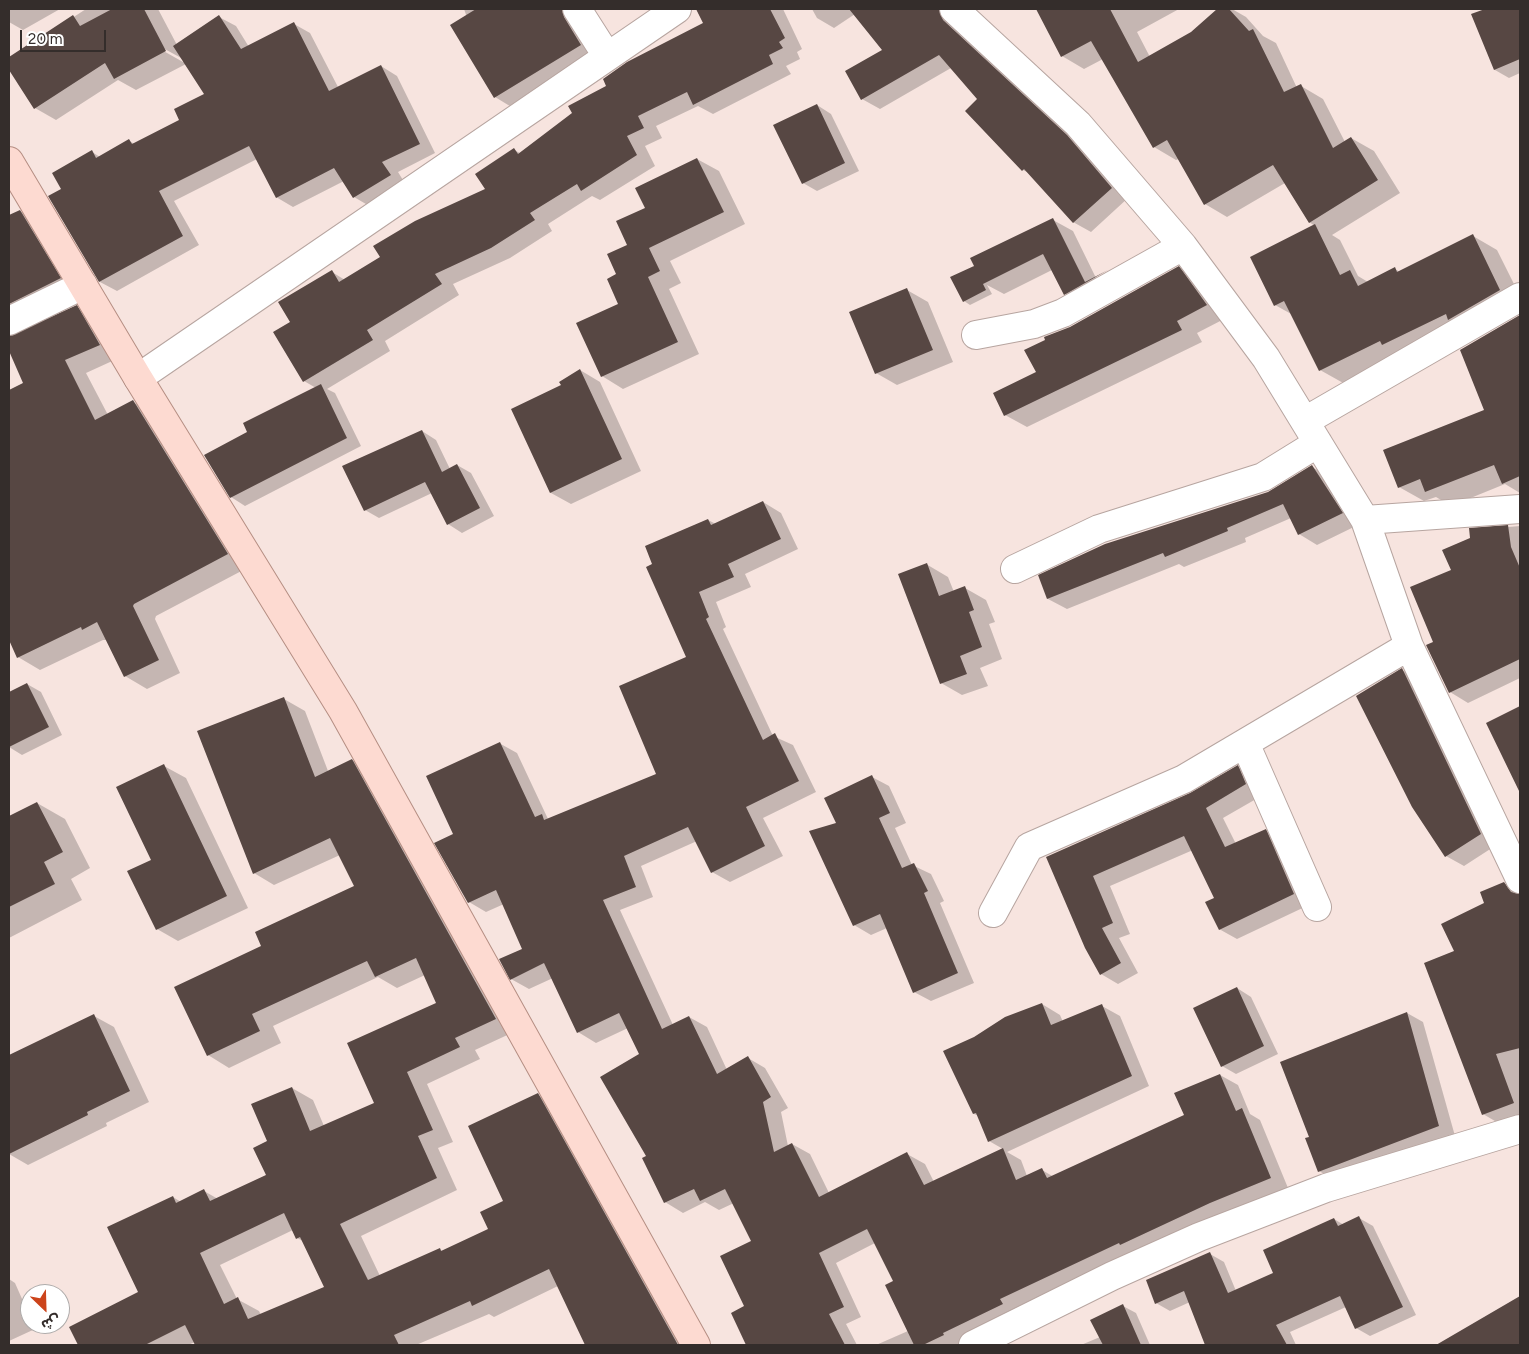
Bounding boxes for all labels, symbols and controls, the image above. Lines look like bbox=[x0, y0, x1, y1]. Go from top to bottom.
scale bar bbox=[22, 20, 109, 52]
text: 20 m bbox=[28, 30, 62, 48]
north arrow bbox=[20, 1284, 70, 1334]
text: ش bbox=[39, 1311, 63, 1334]

